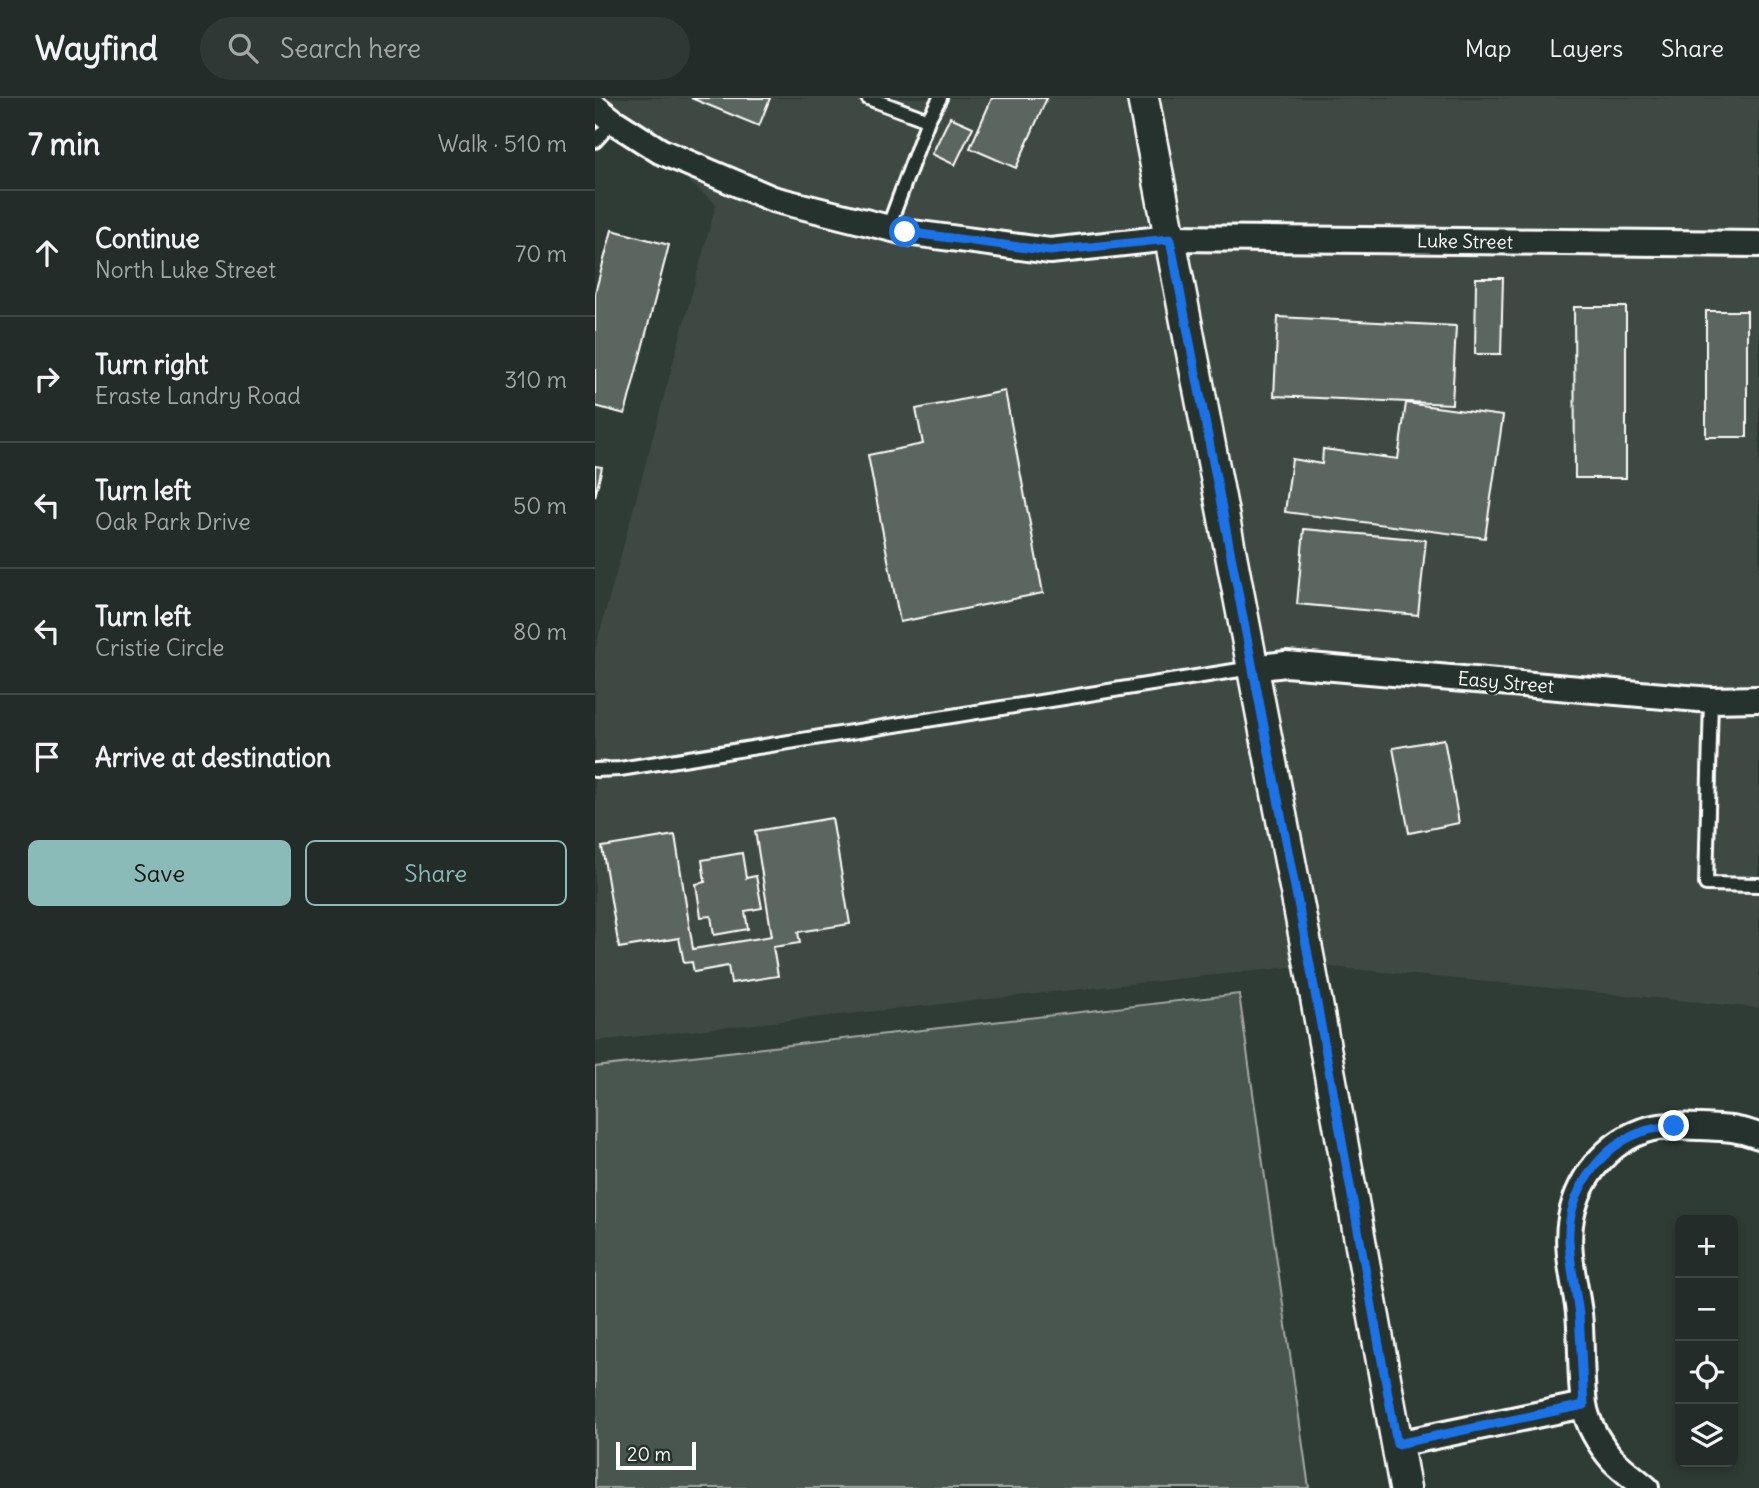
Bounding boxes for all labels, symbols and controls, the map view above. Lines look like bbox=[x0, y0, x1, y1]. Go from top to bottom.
search box bbox=[200, 17, 690, 80]
text: Wayfind bbox=[35, 27, 158, 69]
icon: search bbox=[224, 29, 262, 67]
text: Search here bbox=[280, 32, 421, 65]
text: Map bbox=[1465, 33, 1511, 63]
text: Layers bbox=[1549, 33, 1623, 63]
text: Share bbox=[1661, 33, 1724, 63]
text: 7 min bbox=[28, 125, 100, 163]
text: Walk · 510 m bbox=[438, 129, 567, 158]
route start bbox=[889, 216, 920, 247]
text: Continue bbox=[95, 222, 200, 255]
street label: Luke Street bbox=[1417, 228, 1513, 254]
icon: ahead bbox=[28, 234, 66, 272]
text: 70 m bbox=[515, 239, 567, 268]
text: North Luke Street bbox=[95, 255, 276, 284]
text: Turn right bbox=[95, 348, 208, 381]
icon: right bbox=[28, 360, 66, 398]
text: 310 m bbox=[504, 365, 567, 394]
text: Eraste Landry Road bbox=[95, 381, 301, 410]
text: Turn left bbox=[95, 474, 191, 507]
icon: left bbox=[28, 486, 66, 524]
text: 50 m bbox=[513, 491, 567, 520]
text: Oak Park Drive bbox=[95, 507, 251, 536]
text: Turn left bbox=[95, 600, 191, 633]
icon: left bbox=[28, 612, 66, 650]
text: 80 m bbox=[513, 617, 567, 646]
text: Cristie Circle bbox=[95, 633, 225, 662]
street label: Easy Street bbox=[1457, 666, 1555, 698]
icon: arrive bbox=[28, 738, 66, 776]
text: Arrive at destination bbox=[95, 741, 331, 774]
button: Save bbox=[28, 840, 291, 906]
button: Share bbox=[305, 840, 567, 906]
route end bbox=[1658, 1110, 1689, 1141]
map controls bbox=[1675, 1215, 1738, 1467]
button: + bbox=[1675, 1215, 1738, 1278]
button: − bbox=[1675, 1278, 1738, 1341]
button: locate bbox=[1675, 1341, 1738, 1404]
button: layers bbox=[1675, 1404, 1738, 1467]
scale bar bbox=[616, 1439, 697, 1471]
text: 20 m bbox=[627, 1442, 671, 1466]

